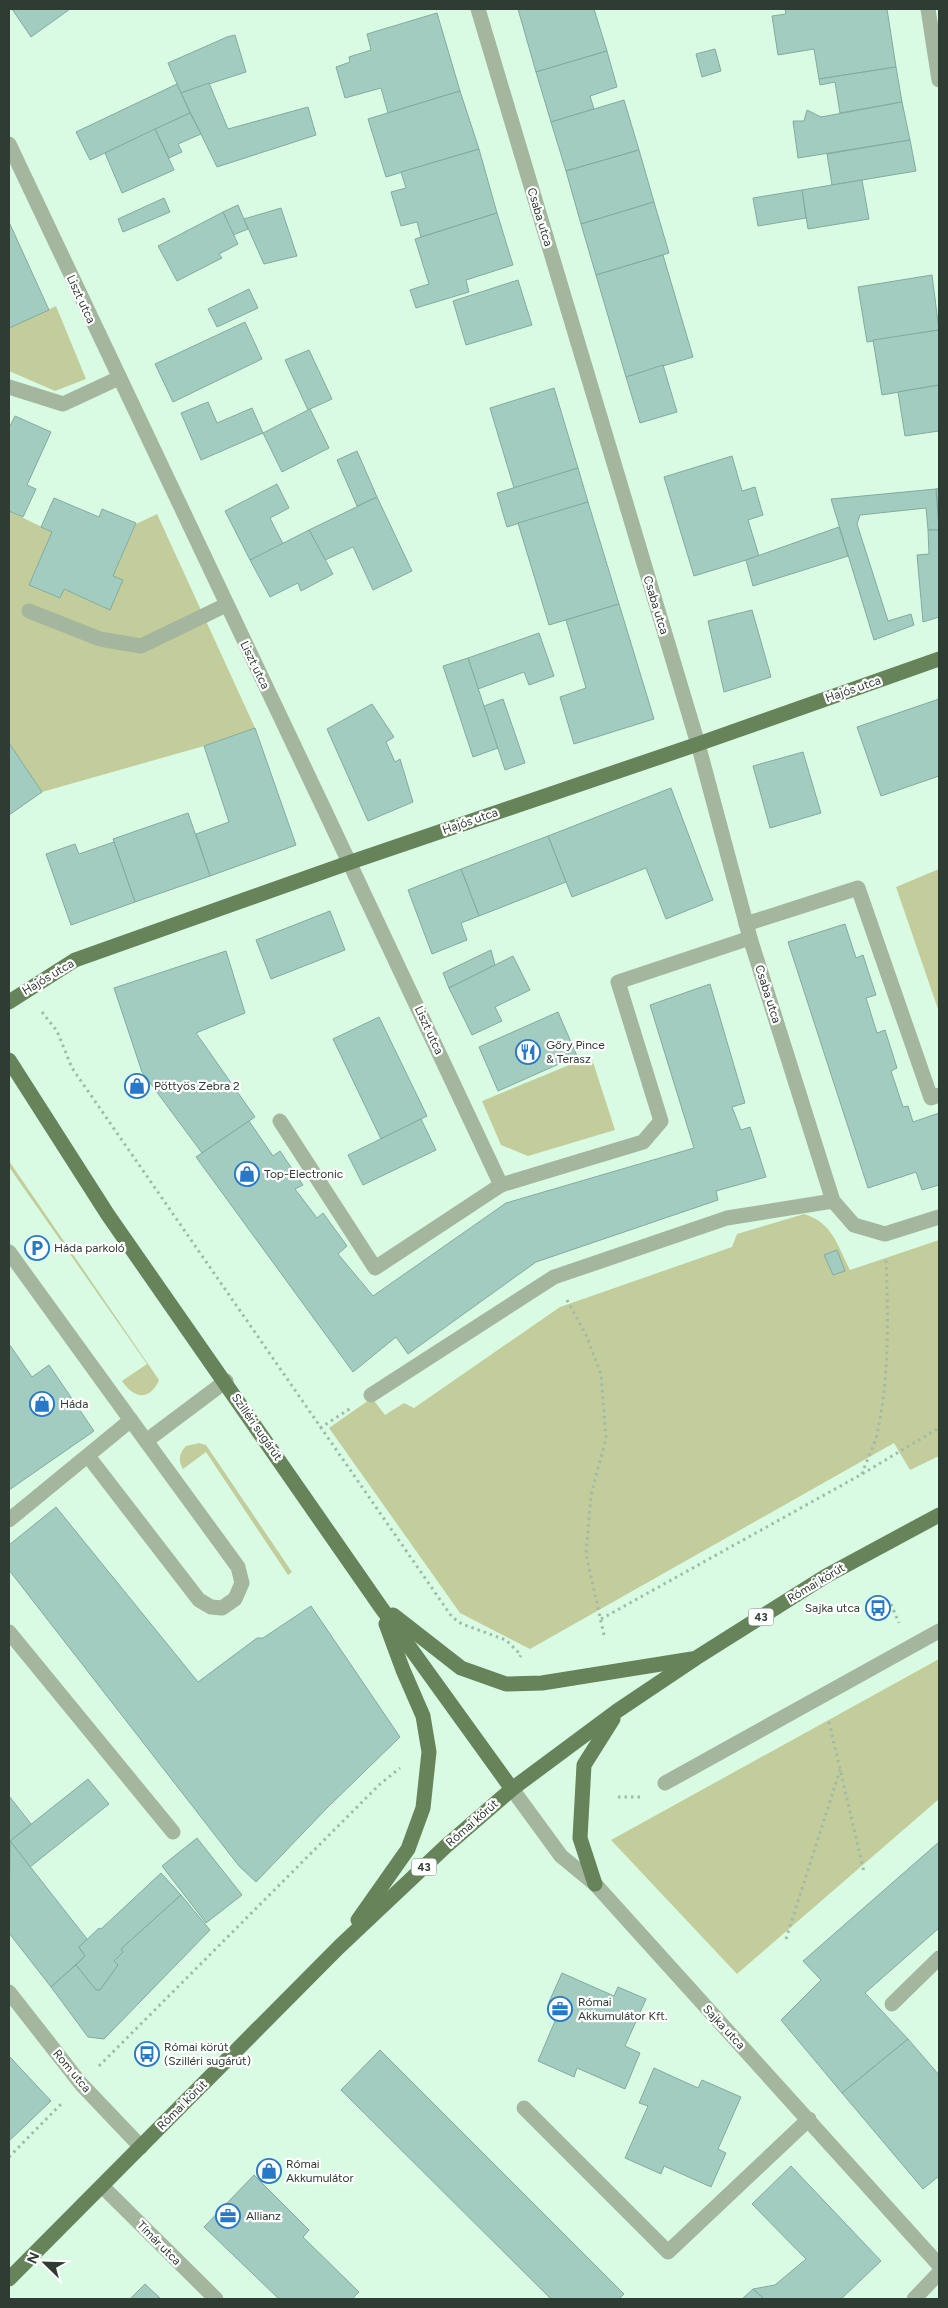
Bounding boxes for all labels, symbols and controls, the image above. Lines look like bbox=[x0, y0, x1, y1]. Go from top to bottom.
street label: Csaba utca bbox=[524, 186, 556, 248]
street label: Liszt utca bbox=[64, 273, 98, 325]
street label: Csaba utca bbox=[640, 574, 672, 636]
street label: Liszt utca bbox=[237, 639, 273, 691]
street label: Hajós utca bbox=[823, 673, 883, 705]
street label: Hajós utca bbox=[440, 805, 500, 837]
street label: Hajós utca bbox=[20, 956, 76, 998]
street label: Csaba utca bbox=[752, 963, 784, 1025]
street label: Liszt utca bbox=[412, 1004, 446, 1056]
place label: Gőry Pince & Terasz bbox=[546, 1038, 605, 1066]
restaurant icon: Gőry Pince & Terasz bbox=[515, 1039, 541, 1065]
shop icon: Pöttyös Zebra 2 bbox=[124, 1073, 150, 1099]
place label: Pöttyös Zebra 2 bbox=[154, 1079, 240, 1093]
shop icon: Top-Electronic bbox=[234, 1161, 260, 1187]
place label: Top-Electronic bbox=[264, 1167, 344, 1181]
parking icon: Háda parkoló bbox=[24, 1235, 50, 1261]
place label: Háda parkoló bbox=[54, 1241, 125, 1255]
shop icon: Háda bbox=[29, 1391, 55, 1417]
street label: Szilléri sugárút bbox=[229, 1391, 285, 1464]
place label: Háda bbox=[60, 1397, 88, 1411]
street label: Római körút bbox=[785, 1560, 848, 1606]
bus stop icon: Sajka utca bbox=[865, 1595, 891, 1621]
place label: Sajka utca bbox=[805, 1601, 860, 1615]
road number: 43 bbox=[748, 1608, 774, 1625]
street label: Római körút bbox=[443, 1796, 501, 1849]
road number: 43 bbox=[412, 1858, 436, 1875]
place label: Római Akkumulátor Kft. bbox=[578, 1995, 667, 2023]
office icon: Római Akkumulátor Kft. bbox=[547, 1996, 573, 2022]
street label: Sajka utca bbox=[700, 2002, 748, 2052]
place label: Római körút (Szilléri sugárút) bbox=[164, 2040, 251, 2068]
bus stop icon: Római körút (Szilléri sugárút) bbox=[134, 2041, 160, 2067]
street label: Rom utca bbox=[50, 2047, 94, 2095]
street label: Római körút bbox=[154, 2077, 210, 2133]
place label: Római Akkumulátor bbox=[286, 2157, 354, 2185]
shop icon: Római Akkumulátor bbox=[256, 2158, 282, 2184]
office icon: Allianz bbox=[215, 2203, 241, 2229]
place label: Allianz bbox=[246, 2209, 281, 2223]
street label: Tímár utca bbox=[134, 2218, 184, 2268]
north arrow bbox=[20, 2238, 70, 2288]
text: N bbox=[24, 2250, 43, 2266]

